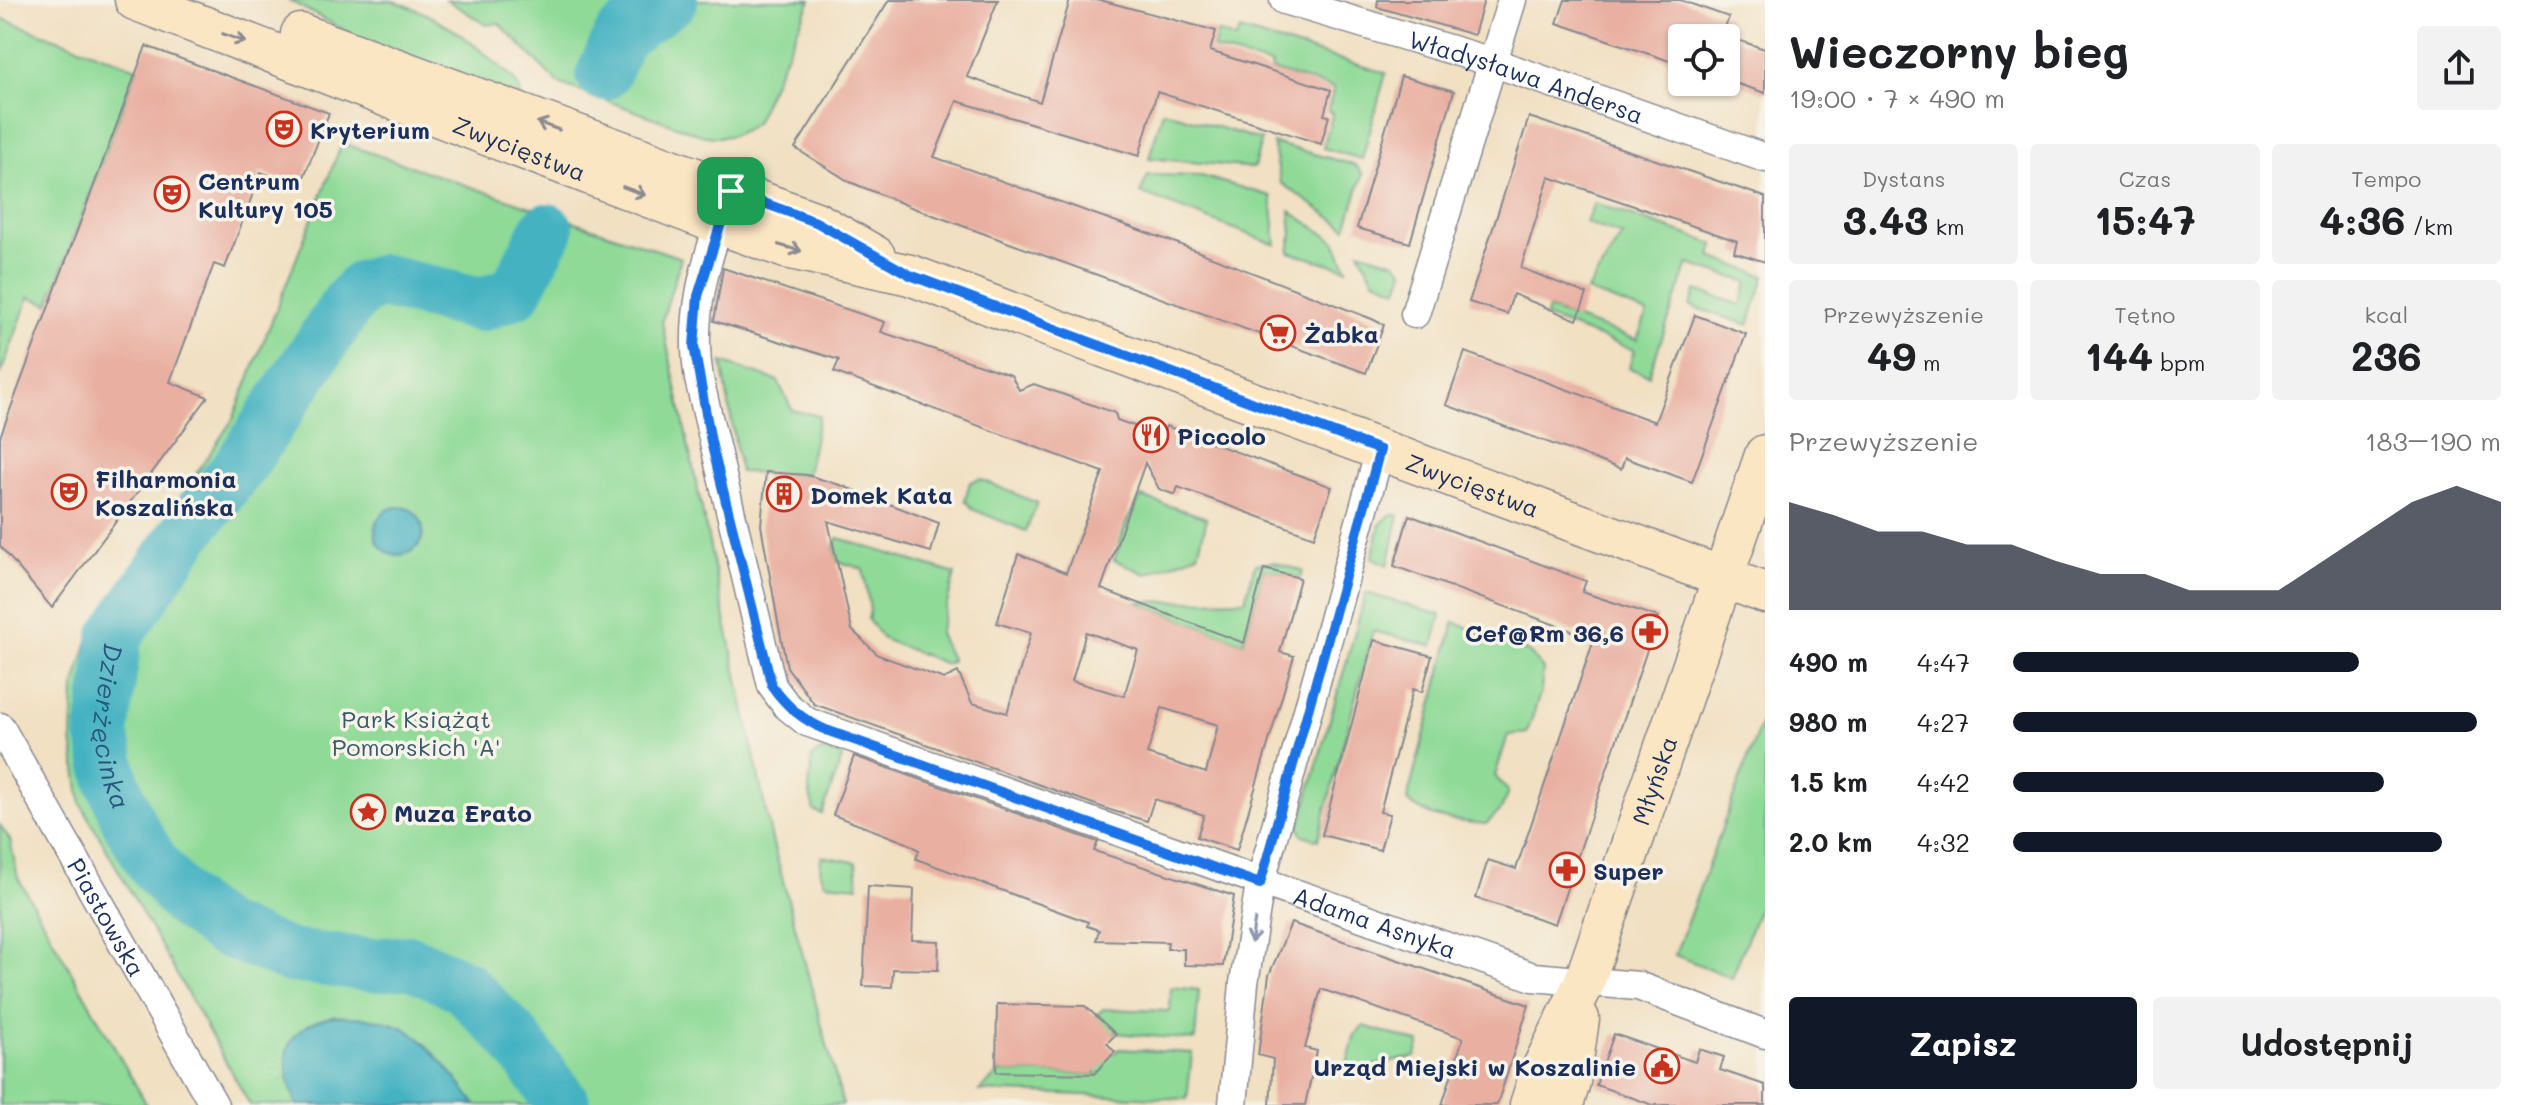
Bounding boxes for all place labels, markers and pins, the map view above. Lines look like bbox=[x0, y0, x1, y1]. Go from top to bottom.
theatre icon: Kryterium bbox=[265, 110, 303, 148]
place label: Kryterium bbox=[310, 114, 430, 145]
pin bbox=[697, 157, 765, 225]
place label: Centrum Kultury 105 bbox=[198, 165, 333, 224]
theatre icon: Centrum Kultury 105 bbox=[153, 175, 191, 213]
supermarket icon: Żabka bbox=[1259, 314, 1297, 352]
place label: Żabka bbox=[1304, 318, 1379, 349]
restaurant icon: Piccolo bbox=[1132, 416, 1170, 454]
place label: Piccolo bbox=[1177, 420, 1266, 451]
place label: Filharmonia Koszalińska bbox=[95, 463, 236, 522]
theatre icon: Filharmonia Koszalińska bbox=[50, 473, 88, 511]
building icon: Domek Kata bbox=[765, 475, 803, 513]
place label: Domek Kata bbox=[810, 479, 953, 510]
pharmacy icon: Cef@Rm 36,6 bbox=[1631, 613, 1669, 651]
place label: Cef@Rm 36,6 bbox=[1465, 617, 1624, 648]
place icon: Muza Erato bbox=[349, 793, 387, 831]
place label: Muza Erato bbox=[394, 797, 532, 828]
pharmacy icon: Super bbox=[1548, 851, 1586, 889]
place label: Super bbox=[1593, 855, 1664, 886]
public building icon: Urząd Miejski w Koszalinie bbox=[1643, 1047, 1681, 1085]
place label: Urząd Miejski w Koszalinie bbox=[1313, 1051, 1636, 1082]

